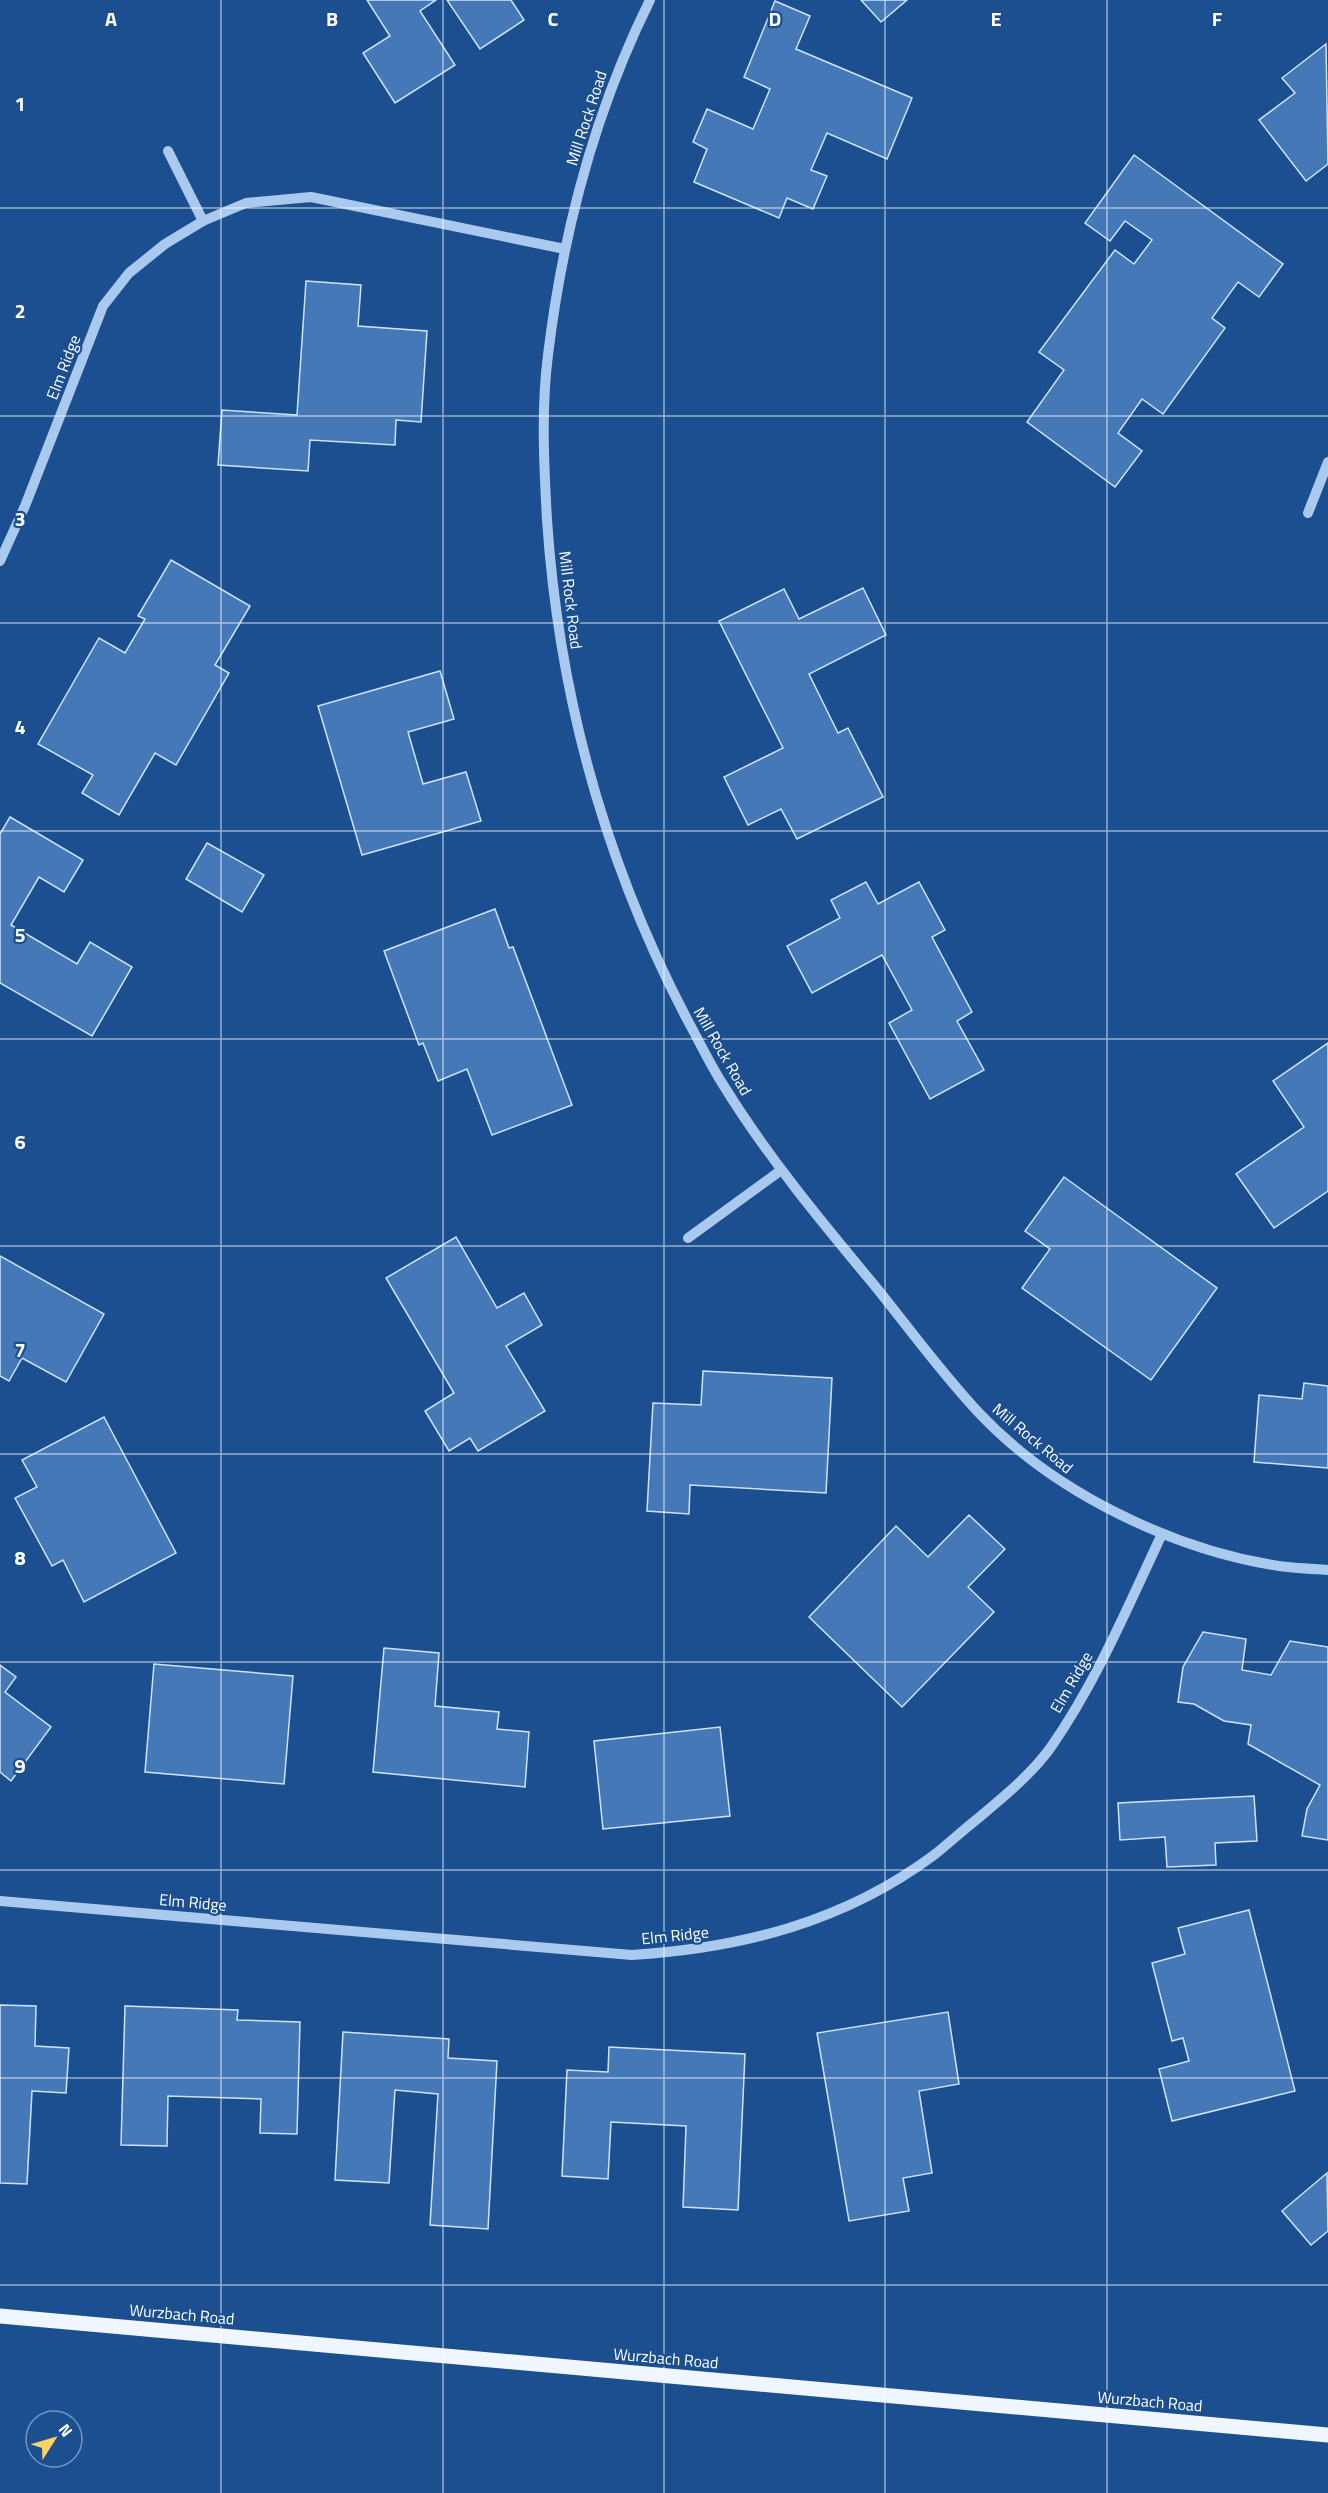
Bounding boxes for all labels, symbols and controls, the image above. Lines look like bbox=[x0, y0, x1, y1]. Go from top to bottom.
text: A bbox=[105, 3, 117, 34]
text: B bbox=[326, 3, 338, 34]
text: C bbox=[548, 3, 559, 34]
text: D bbox=[769, 3, 781, 34]
text: E bbox=[990, 3, 1002, 34]
text: F bbox=[1212, 3, 1223, 34]
street label: Mill Rock Road bbox=[559, 67, 613, 169]
text: 1 bbox=[14, 88, 26, 119]
text: 2 bbox=[14, 295, 26, 326]
street label: Elm Ridge bbox=[40, 331, 86, 403]
text: 3 bbox=[14, 503, 26, 534]
street label: Mill Rock Road bbox=[553, 549, 589, 651]
text: 4 bbox=[14, 711, 26, 742]
text: 5 bbox=[14, 919, 26, 950]
street label: Mill Rock Road bbox=[688, 1002, 758, 1100]
text: 6 bbox=[14, 1126, 26, 1157]
text: 7 bbox=[14, 1334, 26, 1365]
street label: Mill Rock Road bbox=[987, 1397, 1079, 1479]
text: 8 bbox=[14, 1542, 26, 1573]
street label: Elm Ridge bbox=[1044, 1647, 1098, 1717]
text: 9 bbox=[14, 1750, 26, 1781]
street label: Elm Ridge bbox=[158, 1887, 228, 1917]
street label: Elm Ridge bbox=[640, 1920, 710, 1950]
street label: Wurzbach Road bbox=[128, 2297, 236, 2331]
street label: Wurzbach Road bbox=[612, 2341, 720, 2375]
street label: Wurzbach Road bbox=[1096, 2384, 1204, 2418]
north arrow bbox=[24, 2409, 84, 2469]
text: N bbox=[53, 2418, 79, 2442]

